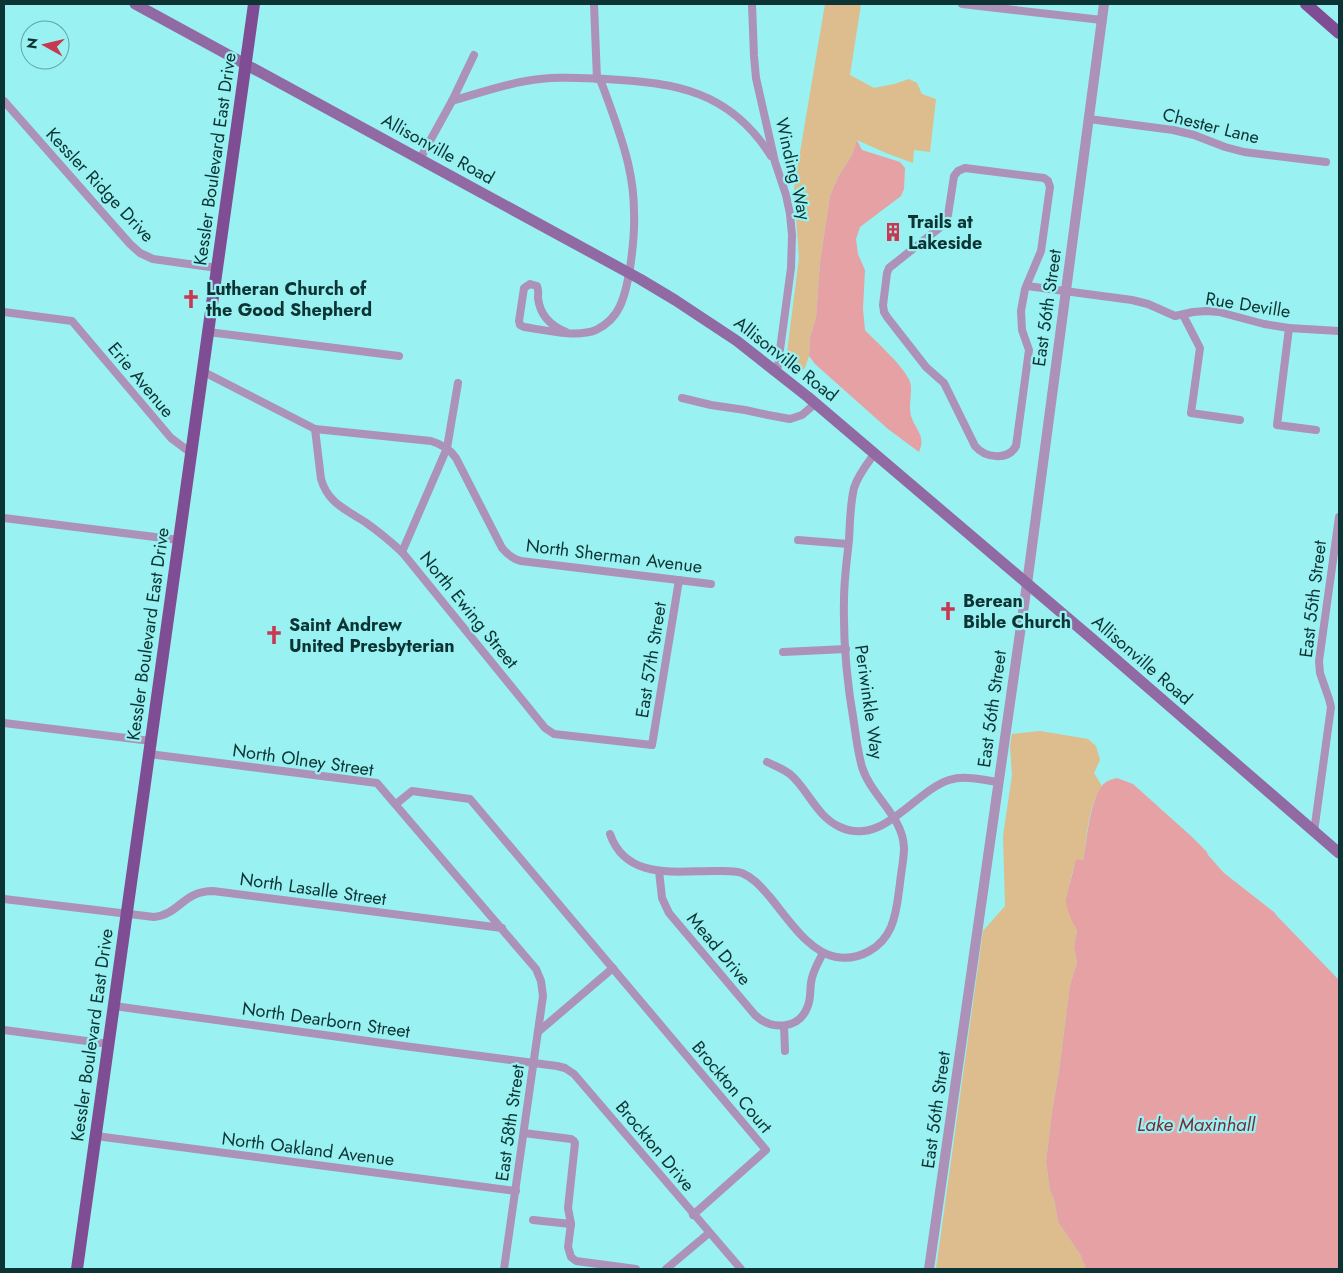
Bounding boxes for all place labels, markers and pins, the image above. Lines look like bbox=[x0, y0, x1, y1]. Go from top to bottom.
place label: Trails at Lakeside bbox=[908, 209, 982, 256]
building icon: Trails at Lakeside bbox=[882, 221, 904, 243]
place label: Lutheran Church of the Good Shepherd bbox=[206, 276, 372, 323]
church icon: Lutheran Church of the Good Shepherd bbox=[180, 288, 202, 310]
place label: Berean Bible Church bbox=[963, 588, 1071, 635]
church icon: Berean Bible Church bbox=[937, 600, 959, 622]
place label: Saint Andrew United Presbyterian bbox=[289, 612, 455, 659]
church icon: Saint Andrew United Presbyterian bbox=[263, 624, 285, 646]

